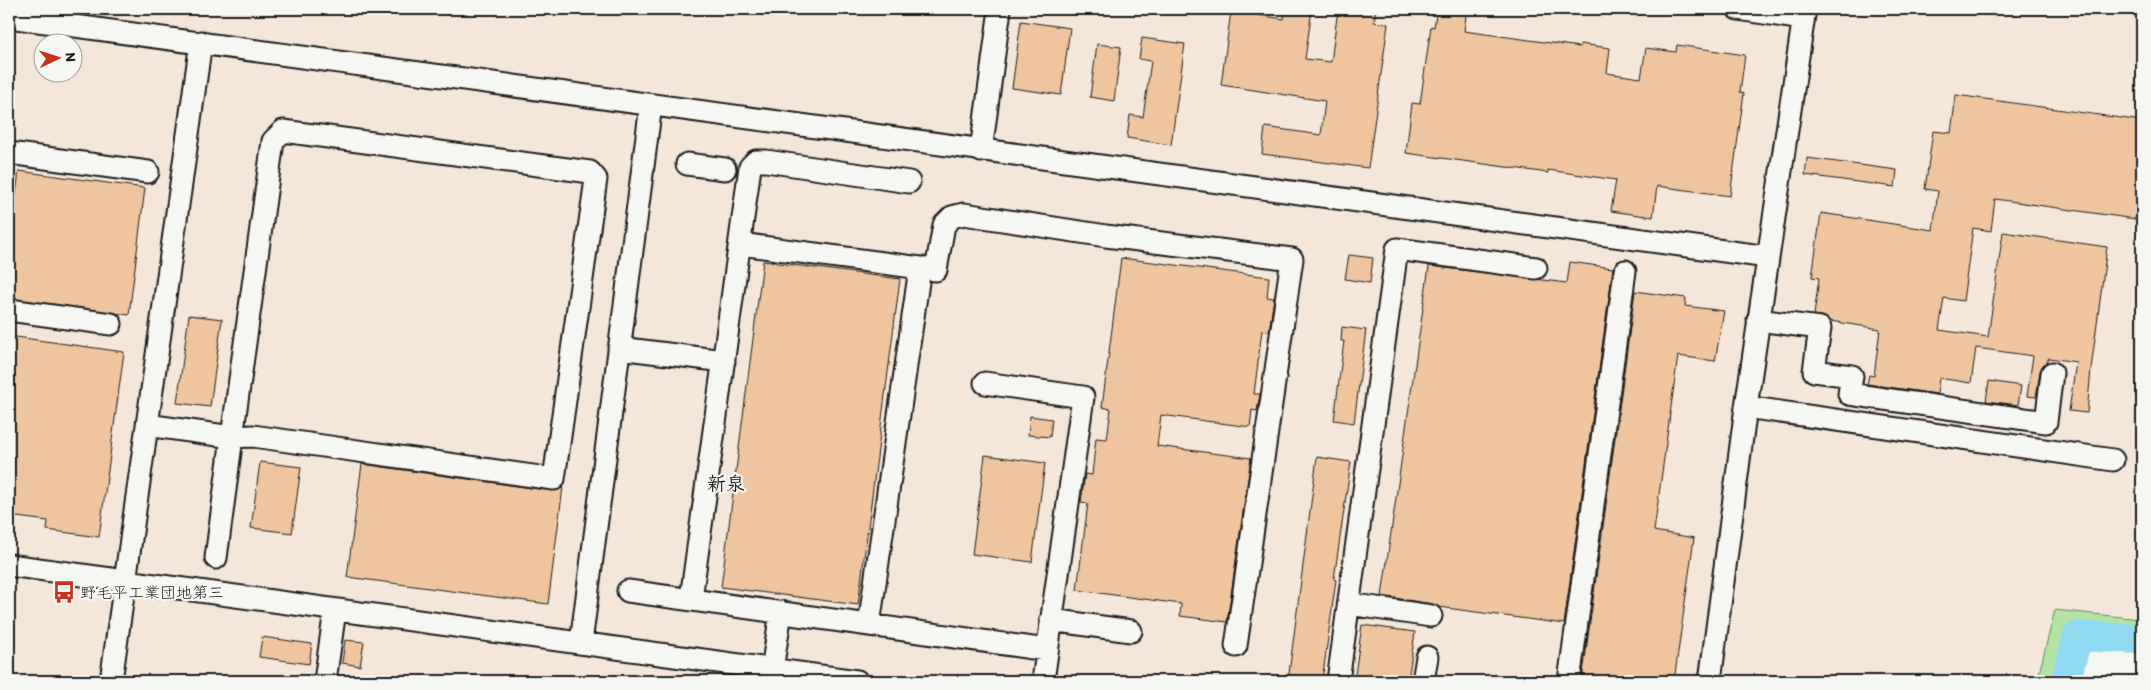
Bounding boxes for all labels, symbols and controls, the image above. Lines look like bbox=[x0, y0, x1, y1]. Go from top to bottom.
north arrow bbox=[32, 32, 82, 82]
text: N bbox=[62, 52, 79, 62]
district label: 新泉 bbox=[707, 472, 745, 495]
bus stop icon: 野毛平工業団地第三 bbox=[51, 579, 77, 605]
place label: 野毛平工業団地第三 bbox=[80, 583, 224, 602]

